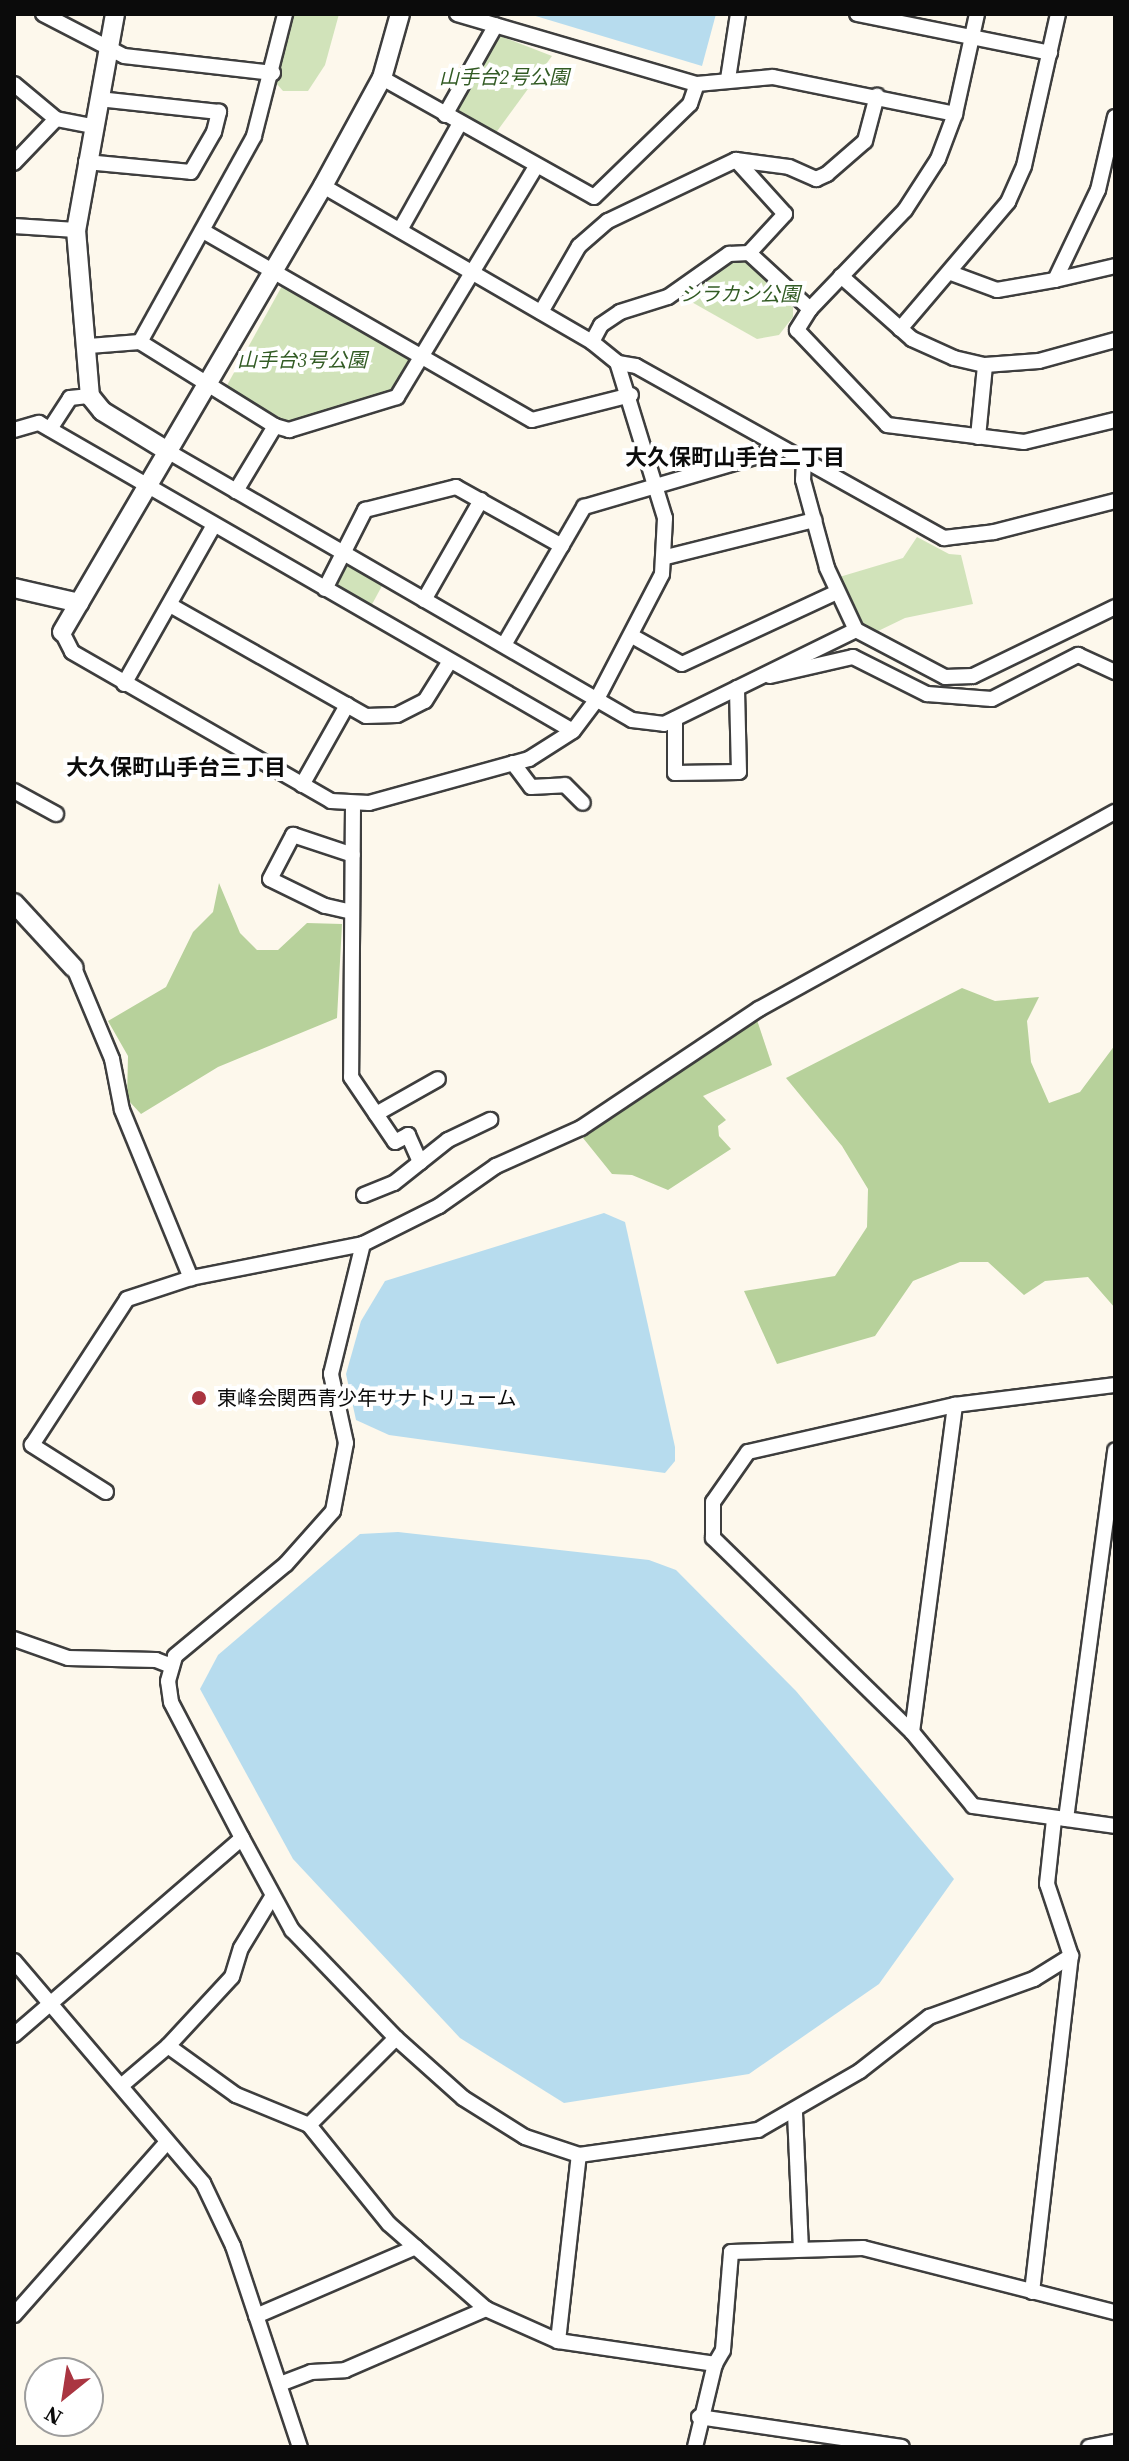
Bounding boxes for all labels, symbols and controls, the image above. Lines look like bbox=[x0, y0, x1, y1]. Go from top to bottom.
park label: 山手台2号公園 bbox=[439, 65, 569, 89]
park label: シラカシ公園 bbox=[680, 282, 800, 306]
park label: 山手台3号公園 bbox=[237, 348, 367, 372]
district label: 大久保町山手台二丁目 bbox=[625, 445, 845, 471]
district label: 大久保町山手台三丁目 bbox=[66, 755, 286, 781]
place label: 東峰会関西青少年サナトリューム bbox=[217, 1386, 517, 1410]
marker: 東峰会関西青少年サナトリューム bbox=[188, 1387, 210, 1409]
north arrow bbox=[24, 2357, 104, 2437]
text: N bbox=[39, 2399, 67, 2433]

